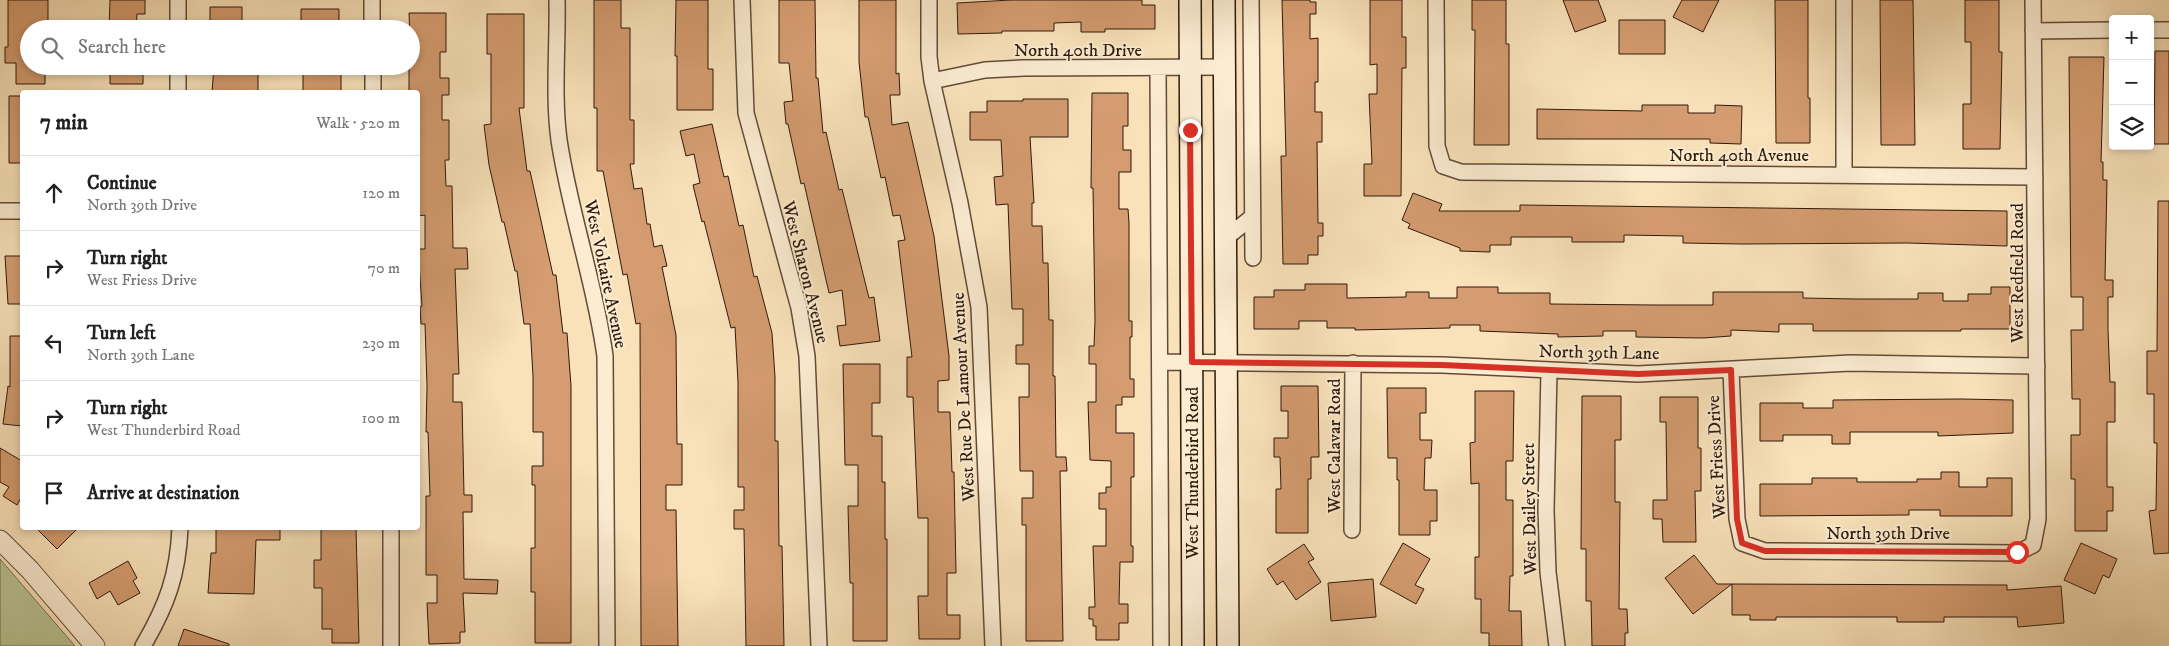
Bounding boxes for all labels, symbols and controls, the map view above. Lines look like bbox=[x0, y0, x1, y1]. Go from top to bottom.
map controls bbox=[2109, 15, 2154, 150]
button: + bbox=[2109, 15, 2154, 60]
search box bbox=[20, 20, 420, 75]
icon: search bbox=[38, 34, 66, 62]
text: Search here bbox=[78, 36, 166, 59]
street label: North 40th Drive bbox=[1014, 40, 1142, 62]
button: − bbox=[2109, 60, 2154, 105]
button: layers bbox=[2109, 105, 2154, 150]
text: 7 min bbox=[40, 110, 88, 136]
text: Walk · 520 m bbox=[316, 113, 400, 133]
route end bbox=[1179, 119, 1202, 142]
street label: North 40th Avenue bbox=[1669, 145, 1809, 167]
text: Continue bbox=[87, 172, 157, 195]
icon: ahead bbox=[40, 179, 68, 207]
text: 120 m bbox=[362, 183, 400, 203]
text: North 39th Drive bbox=[87, 195, 197, 215]
street label: West Voltaire Avenue bbox=[578, 197, 631, 350]
street label: West Sharon Avenue bbox=[776, 198, 833, 346]
street label: West Redfield Road bbox=[2007, 203, 2029, 344]
text: Turn right bbox=[87, 247, 167, 270]
icon: right bbox=[40, 254, 68, 282]
text: 70 m bbox=[368, 258, 400, 278]
text: West Friess Drive bbox=[87, 270, 197, 290]
street label: West Rue De Lamour Avenue bbox=[948, 292, 981, 503]
text: Turn left bbox=[87, 322, 156, 345]
icon: left bbox=[40, 329, 68, 357]
text: 230 m bbox=[362, 333, 400, 353]
street label: North 39th Lane bbox=[1538, 341, 1660, 365]
text: North 39th Lane bbox=[87, 345, 195, 365]
street label: West Calavar Road bbox=[1324, 379, 1346, 514]
street label: West Thunderbird Road bbox=[1182, 387, 1204, 560]
street label: West Friess Drive bbox=[1703, 395, 1731, 520]
text: Turn right bbox=[87, 397, 167, 420]
icon: right bbox=[40, 404, 68, 432]
text: 100 m bbox=[362, 408, 400, 428]
text: West Thunderbird Road bbox=[87, 420, 241, 440]
street label: West Dailey Street bbox=[1518, 442, 1542, 576]
icon: arrive bbox=[40, 479, 68, 507]
text: Arrive at destination bbox=[87, 482, 239, 505]
street label: North 39th Drive bbox=[1826, 523, 1950, 545]
route start bbox=[2006, 541, 2029, 564]

